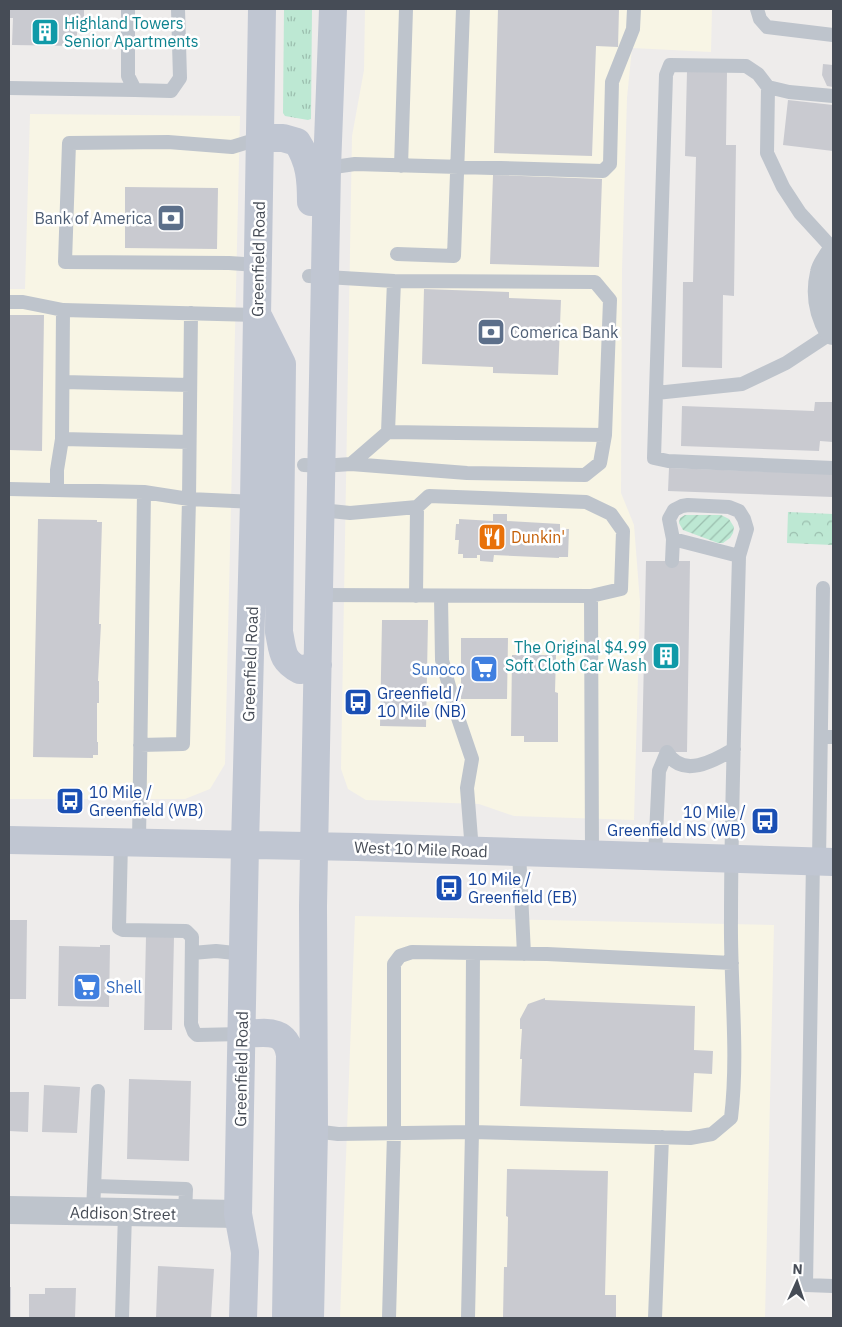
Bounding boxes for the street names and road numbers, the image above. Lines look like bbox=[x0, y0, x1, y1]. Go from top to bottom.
street label: Greenfield Road bbox=[247, 201, 269, 317]
street label: Greenfield Road bbox=[238, 606, 262, 722]
street label: West 10 Mile Road bbox=[354, 837, 488, 861]
street label: Greenfield Road bbox=[230, 1011, 252, 1127]
street label: Addison Street bbox=[70, 1202, 176, 1224]

